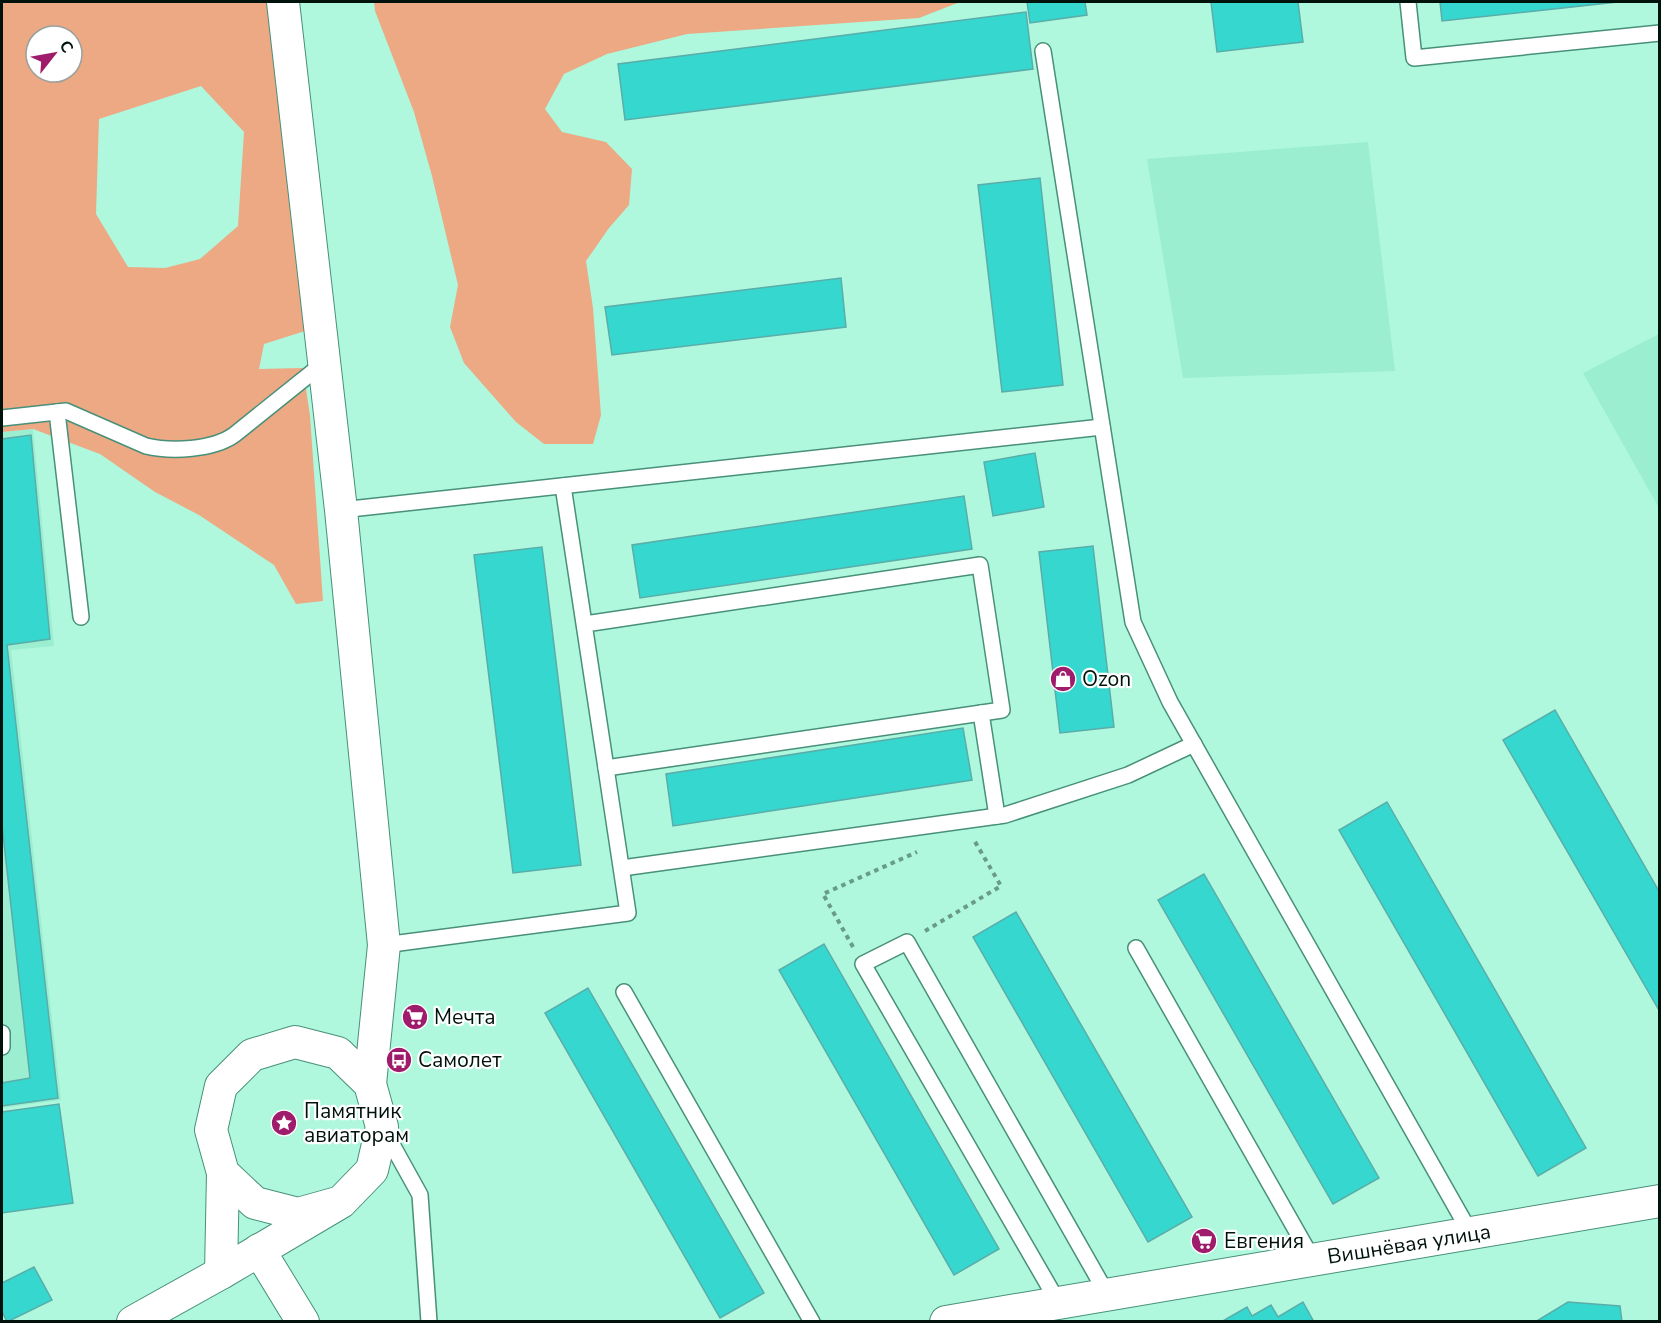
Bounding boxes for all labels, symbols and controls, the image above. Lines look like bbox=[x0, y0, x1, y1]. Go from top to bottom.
north arrow bbox=[24, 24, 84, 84]
text: С bbox=[54, 36, 78, 57]
shop icon: Ozon bbox=[1048, 664, 1078, 694]
place label: Ozon bbox=[1082, 665, 1131, 693]
supermarket icon: Мечта bbox=[400, 1002, 430, 1032]
place label: Мечта bbox=[434, 1003, 496, 1031]
bus stop icon: Самолет bbox=[384, 1045, 414, 1075]
place label: Самолет bbox=[418, 1046, 502, 1074]
place label: Памятник авиаторам bbox=[304, 1097, 409, 1149]
place icon: Памятник авиаторам bbox=[269, 1108, 299, 1138]
street label: Вишнёвая улица bbox=[1325, 1217, 1493, 1271]
supermarket icon: Евгения bbox=[1189, 1226, 1219, 1256]
place label: Евгения bbox=[1224, 1227, 1304, 1255]

